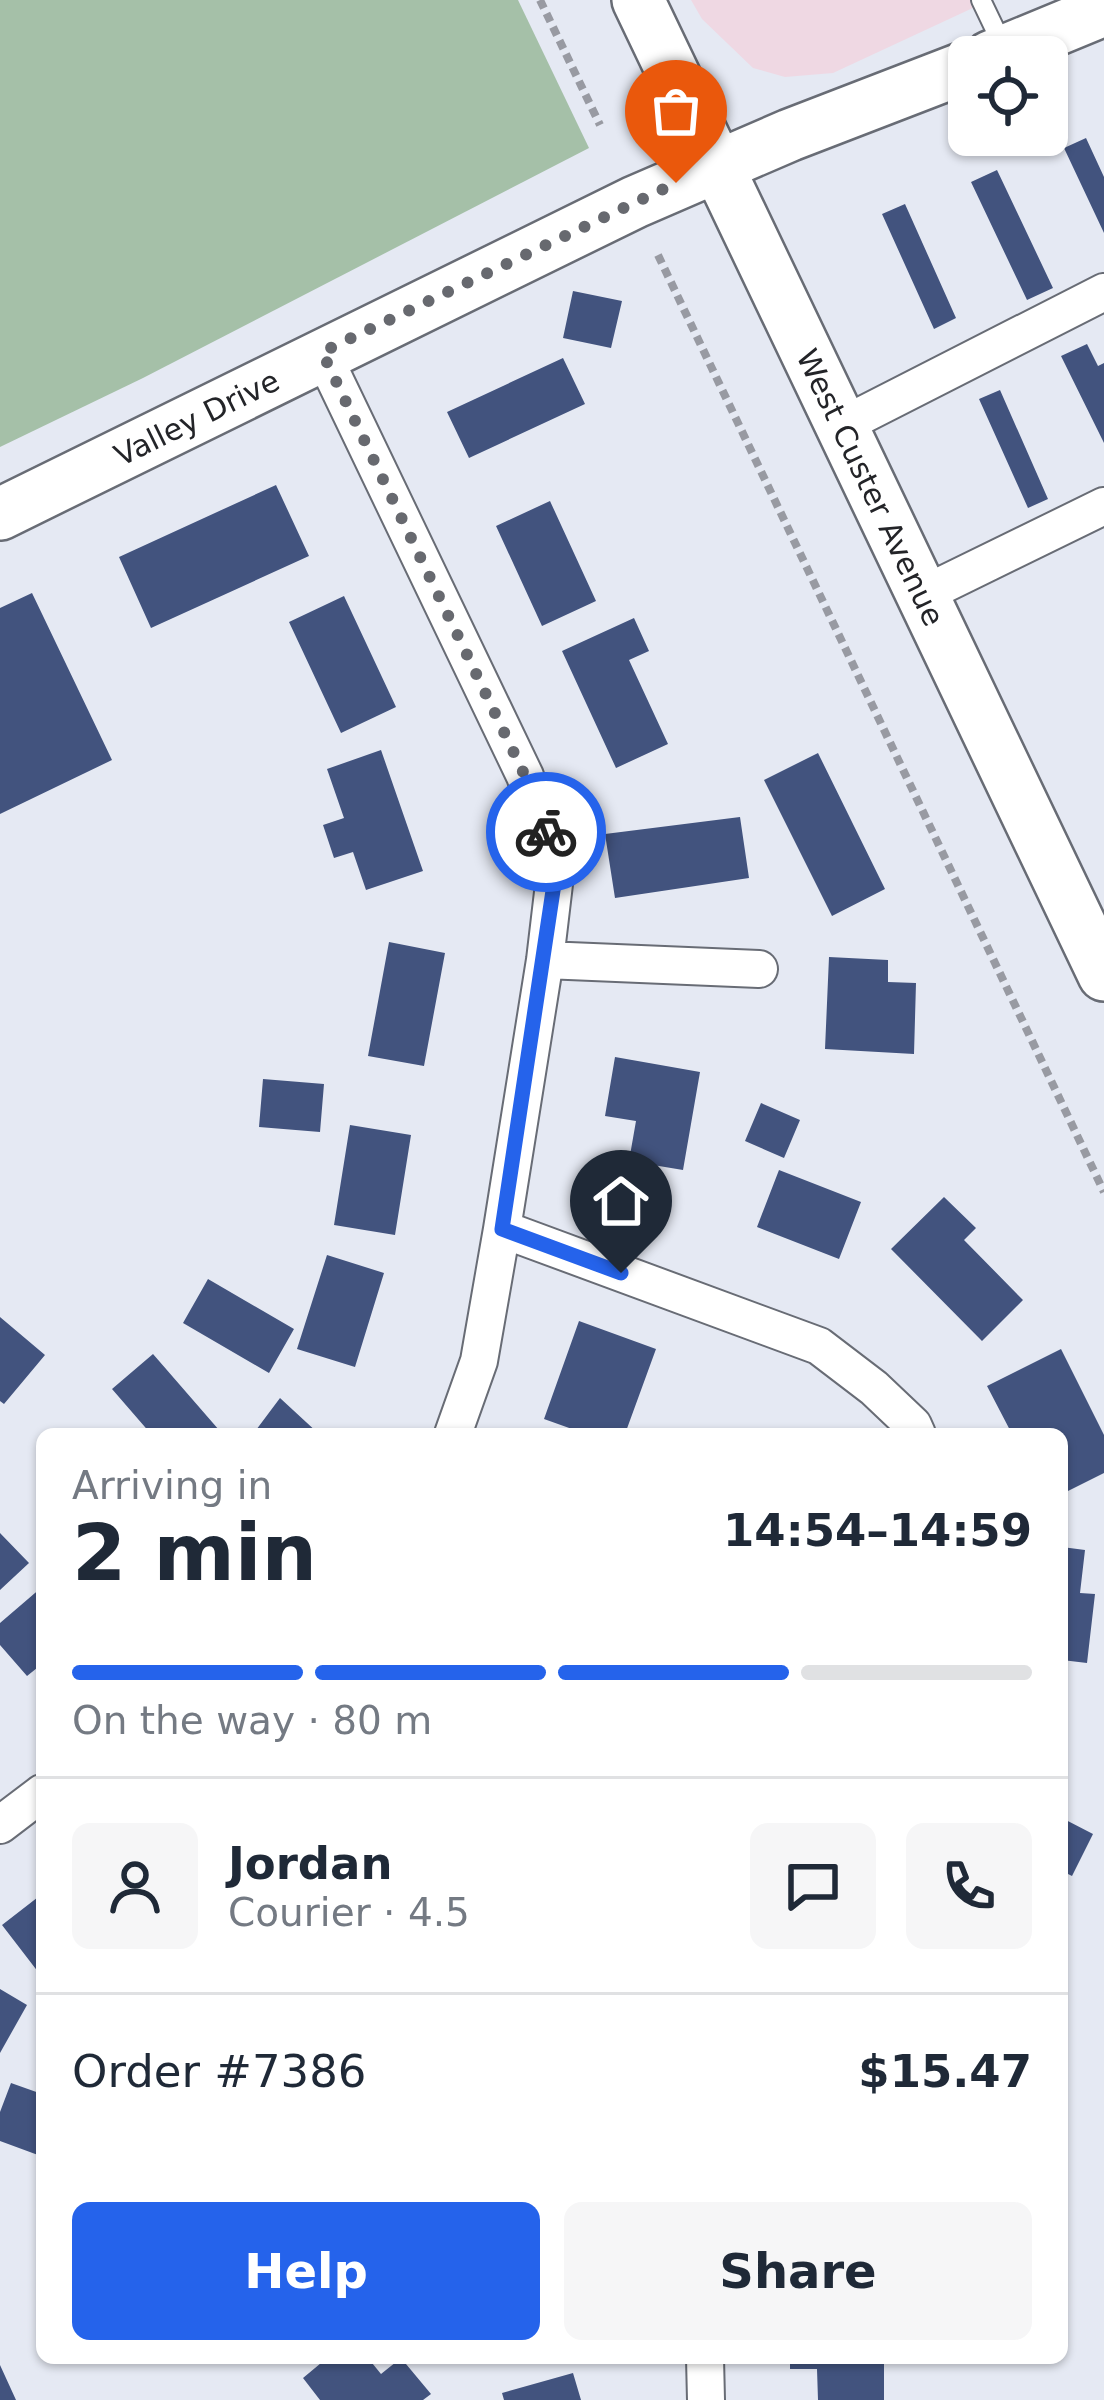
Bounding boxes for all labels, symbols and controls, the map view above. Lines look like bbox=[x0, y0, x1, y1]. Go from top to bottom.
map controls bbox=[948, 36, 1068, 156]
button: locate bbox=[948, 36, 1068, 156]
pin bbox=[625, 60, 727, 183]
icon: bag bbox=[643, 78, 709, 144]
street label: West Custer Avenue bbox=[790, 343, 952, 631]
street label: Valley Drive bbox=[108, 362, 285, 473]
courier bbox=[486, 772, 606, 892]
icon: bike bbox=[513, 799, 579, 865]
pin bbox=[570, 1150, 672, 1273]
icon: home bbox=[588, 1168, 654, 1234]
text: Arriving in bbox=[72, 1463, 272, 1508]
text: 14:54–14:59 bbox=[723, 1504, 1032, 1557]
text: 2 min bbox=[72, 1508, 317, 1598]
text: On the way · 80 m bbox=[72, 1698, 432, 1743]
button: person bbox=[72, 1823, 198, 1949]
button: chat bbox=[750, 1823, 876, 1949]
button: phone bbox=[906, 1823, 1032, 1949]
text: Jordan bbox=[228, 1837, 392, 1890]
text: Courier · 4.5 bbox=[228, 1890, 470, 1935]
text: Order #7386 bbox=[72, 2045, 366, 2098]
text: $15.47 bbox=[858, 2045, 1032, 2098]
button: Help bbox=[72, 2202, 540, 2340]
button: Share bbox=[564, 2202, 1032, 2340]

